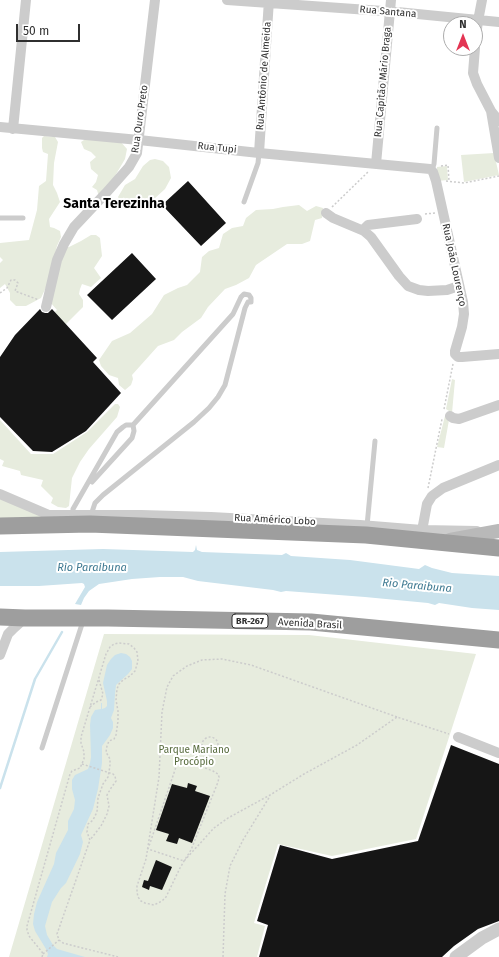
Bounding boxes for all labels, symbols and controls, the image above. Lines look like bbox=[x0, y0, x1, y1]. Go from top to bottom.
street label: Rua Santana bbox=[359, 4, 417, 20]
scale bar bbox=[18, 16, 82, 42]
north arrow bbox=[443, 16, 483, 56]
text: N bbox=[459, 18, 467, 31]
street label: Rua Antônio de Almeida bbox=[254, 21, 274, 131]
text: 50 m bbox=[23, 24, 49, 38]
street label: Rua Capitão Mário Braga bbox=[372, 26, 394, 138]
street label: Rua Ouro Preto bbox=[129, 84, 151, 154]
street label: Rua Tupi bbox=[197, 140, 237, 156]
district label: Santa Terezinha bbox=[63, 196, 165, 212]
street label: Rua João Lourenço bbox=[439, 222, 469, 308]
street label: Rua Américo Lobo bbox=[234, 512, 316, 528]
water label: Rio Paraibuna bbox=[57, 561, 127, 575]
water label: Rio Paraibuna bbox=[382, 576, 452, 596]
road number: BR-267 bbox=[232, 614, 268, 628]
street label: Avenida Brasil bbox=[278, 616, 342, 632]
park label: Parque Mariano Procópio bbox=[158, 744, 230, 768]

